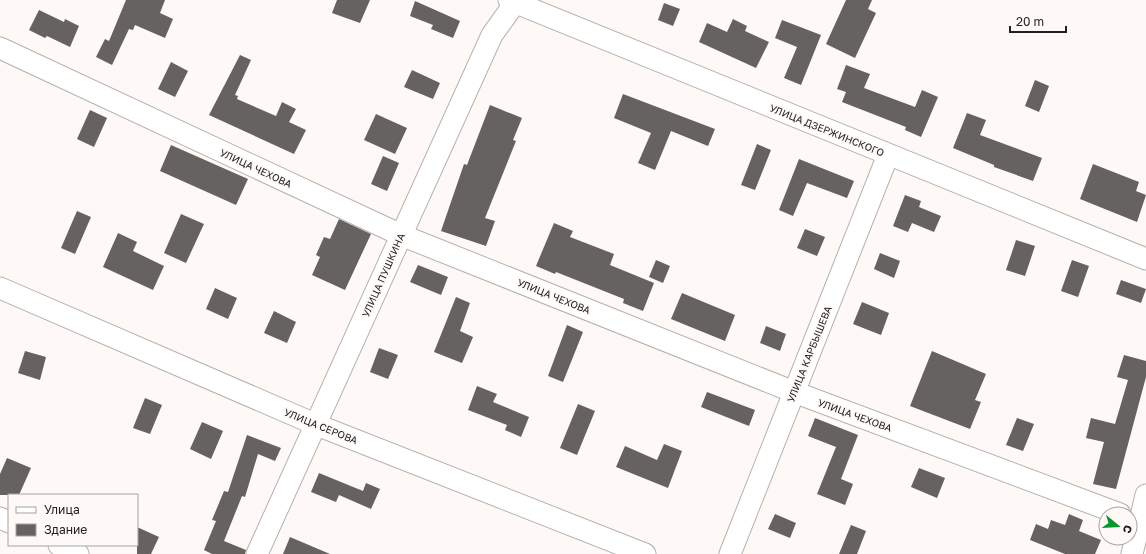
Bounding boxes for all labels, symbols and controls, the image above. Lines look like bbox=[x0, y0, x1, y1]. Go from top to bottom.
scale bar bbox=[1010, 8, 1066, 34]
text: 20 m bbox=[1016, 14, 1044, 29]
street label: УЛИЦА ДЗЕРЖИНСКОГО bbox=[768, 101, 886, 159]
street label: УЛИЦА ЧЕХОВА bbox=[218, 146, 294, 190]
street label: УЛИЦА ПУШКИНА bbox=[359, 231, 407, 319]
street label: УЛИЦА ЧЕХОВА bbox=[516, 276, 593, 316]
street label: УЛИЦА КАРБЫШЕВА bbox=[784, 304, 834, 404]
street label: УЛИЦА ЧЕХОВА bbox=[816, 396, 894, 434]
street label: УЛИЦА СЕРОВА bbox=[283, 406, 360, 446]
legend bbox=[8, 494, 138, 546]
text: Улица bbox=[44, 502, 80, 517]
north arrow bbox=[1098, 506, 1138, 546]
text: Здание bbox=[44, 522, 87, 537]
text: С bbox=[1121, 524, 1135, 535]

